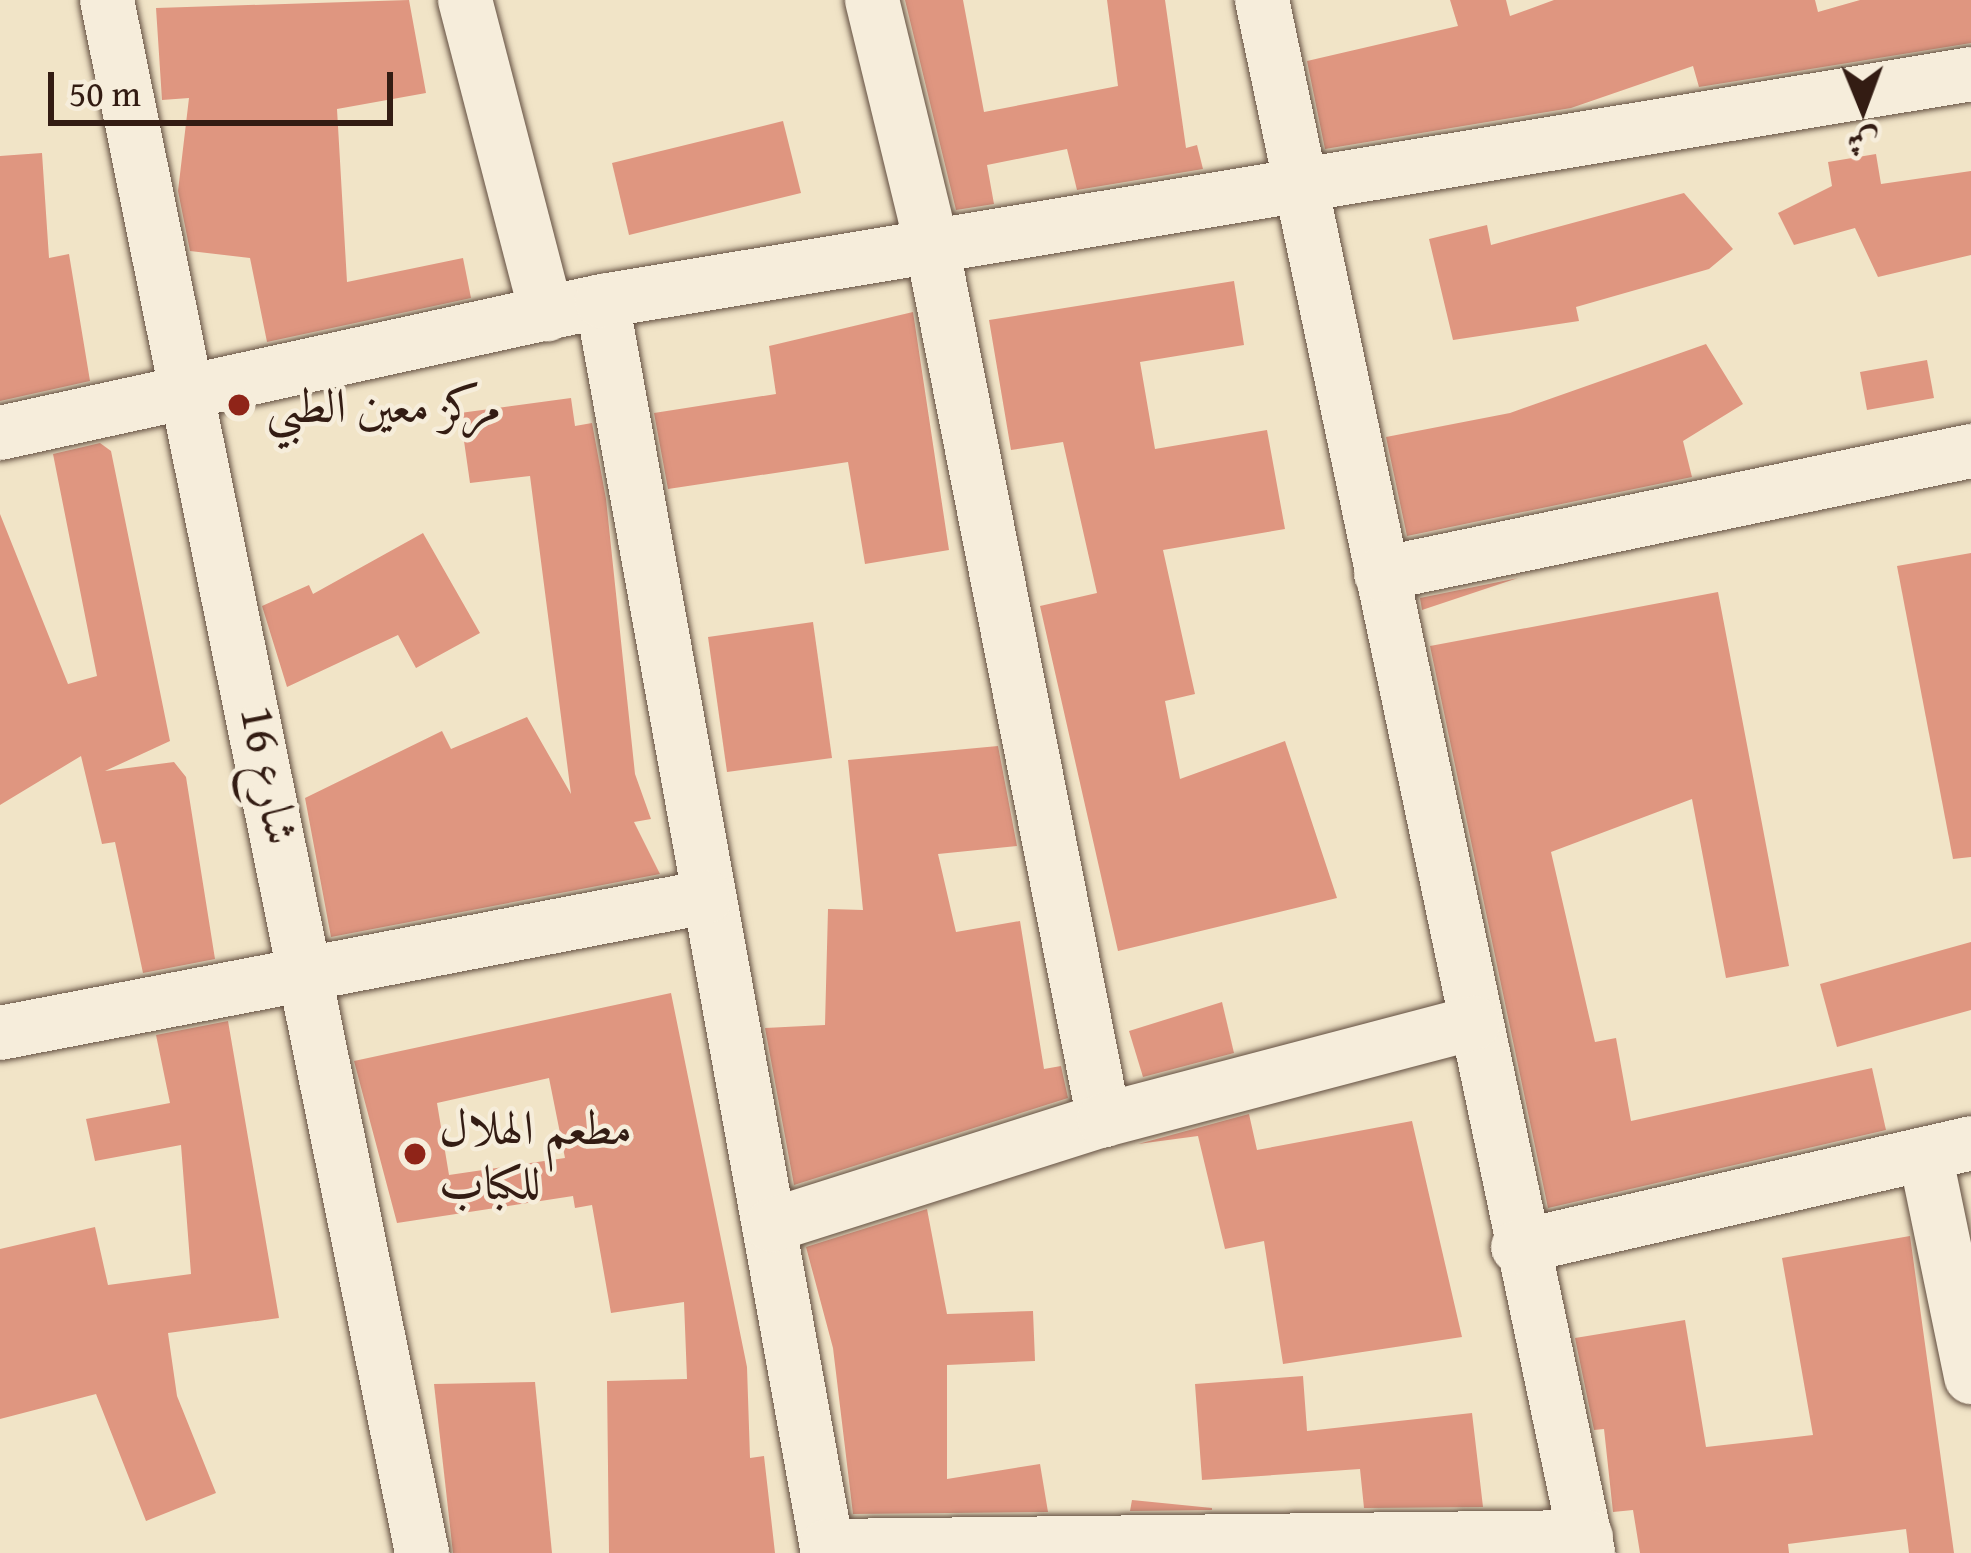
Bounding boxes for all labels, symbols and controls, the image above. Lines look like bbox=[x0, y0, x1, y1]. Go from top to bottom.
scale bar bbox=[54, 48, 399, 122]
north arrow bbox=[1803, 48, 1923, 168]
text: 50 m bbox=[69, 66, 141, 119]
text: ش bbox=[1847, 120, 1880, 168]
place label: مركز معين الطبي bbox=[266, 376, 501, 434]
marker: مركز معين الطبي bbox=[223, 389, 255, 421]
street label: شارع 16 bbox=[229, 701, 313, 849]
place label: مطعم الهلال للكباب bbox=[439, 1097, 632, 1210]
marker: مطعم الهلال للكباب bbox=[402, 1141, 428, 1167]

